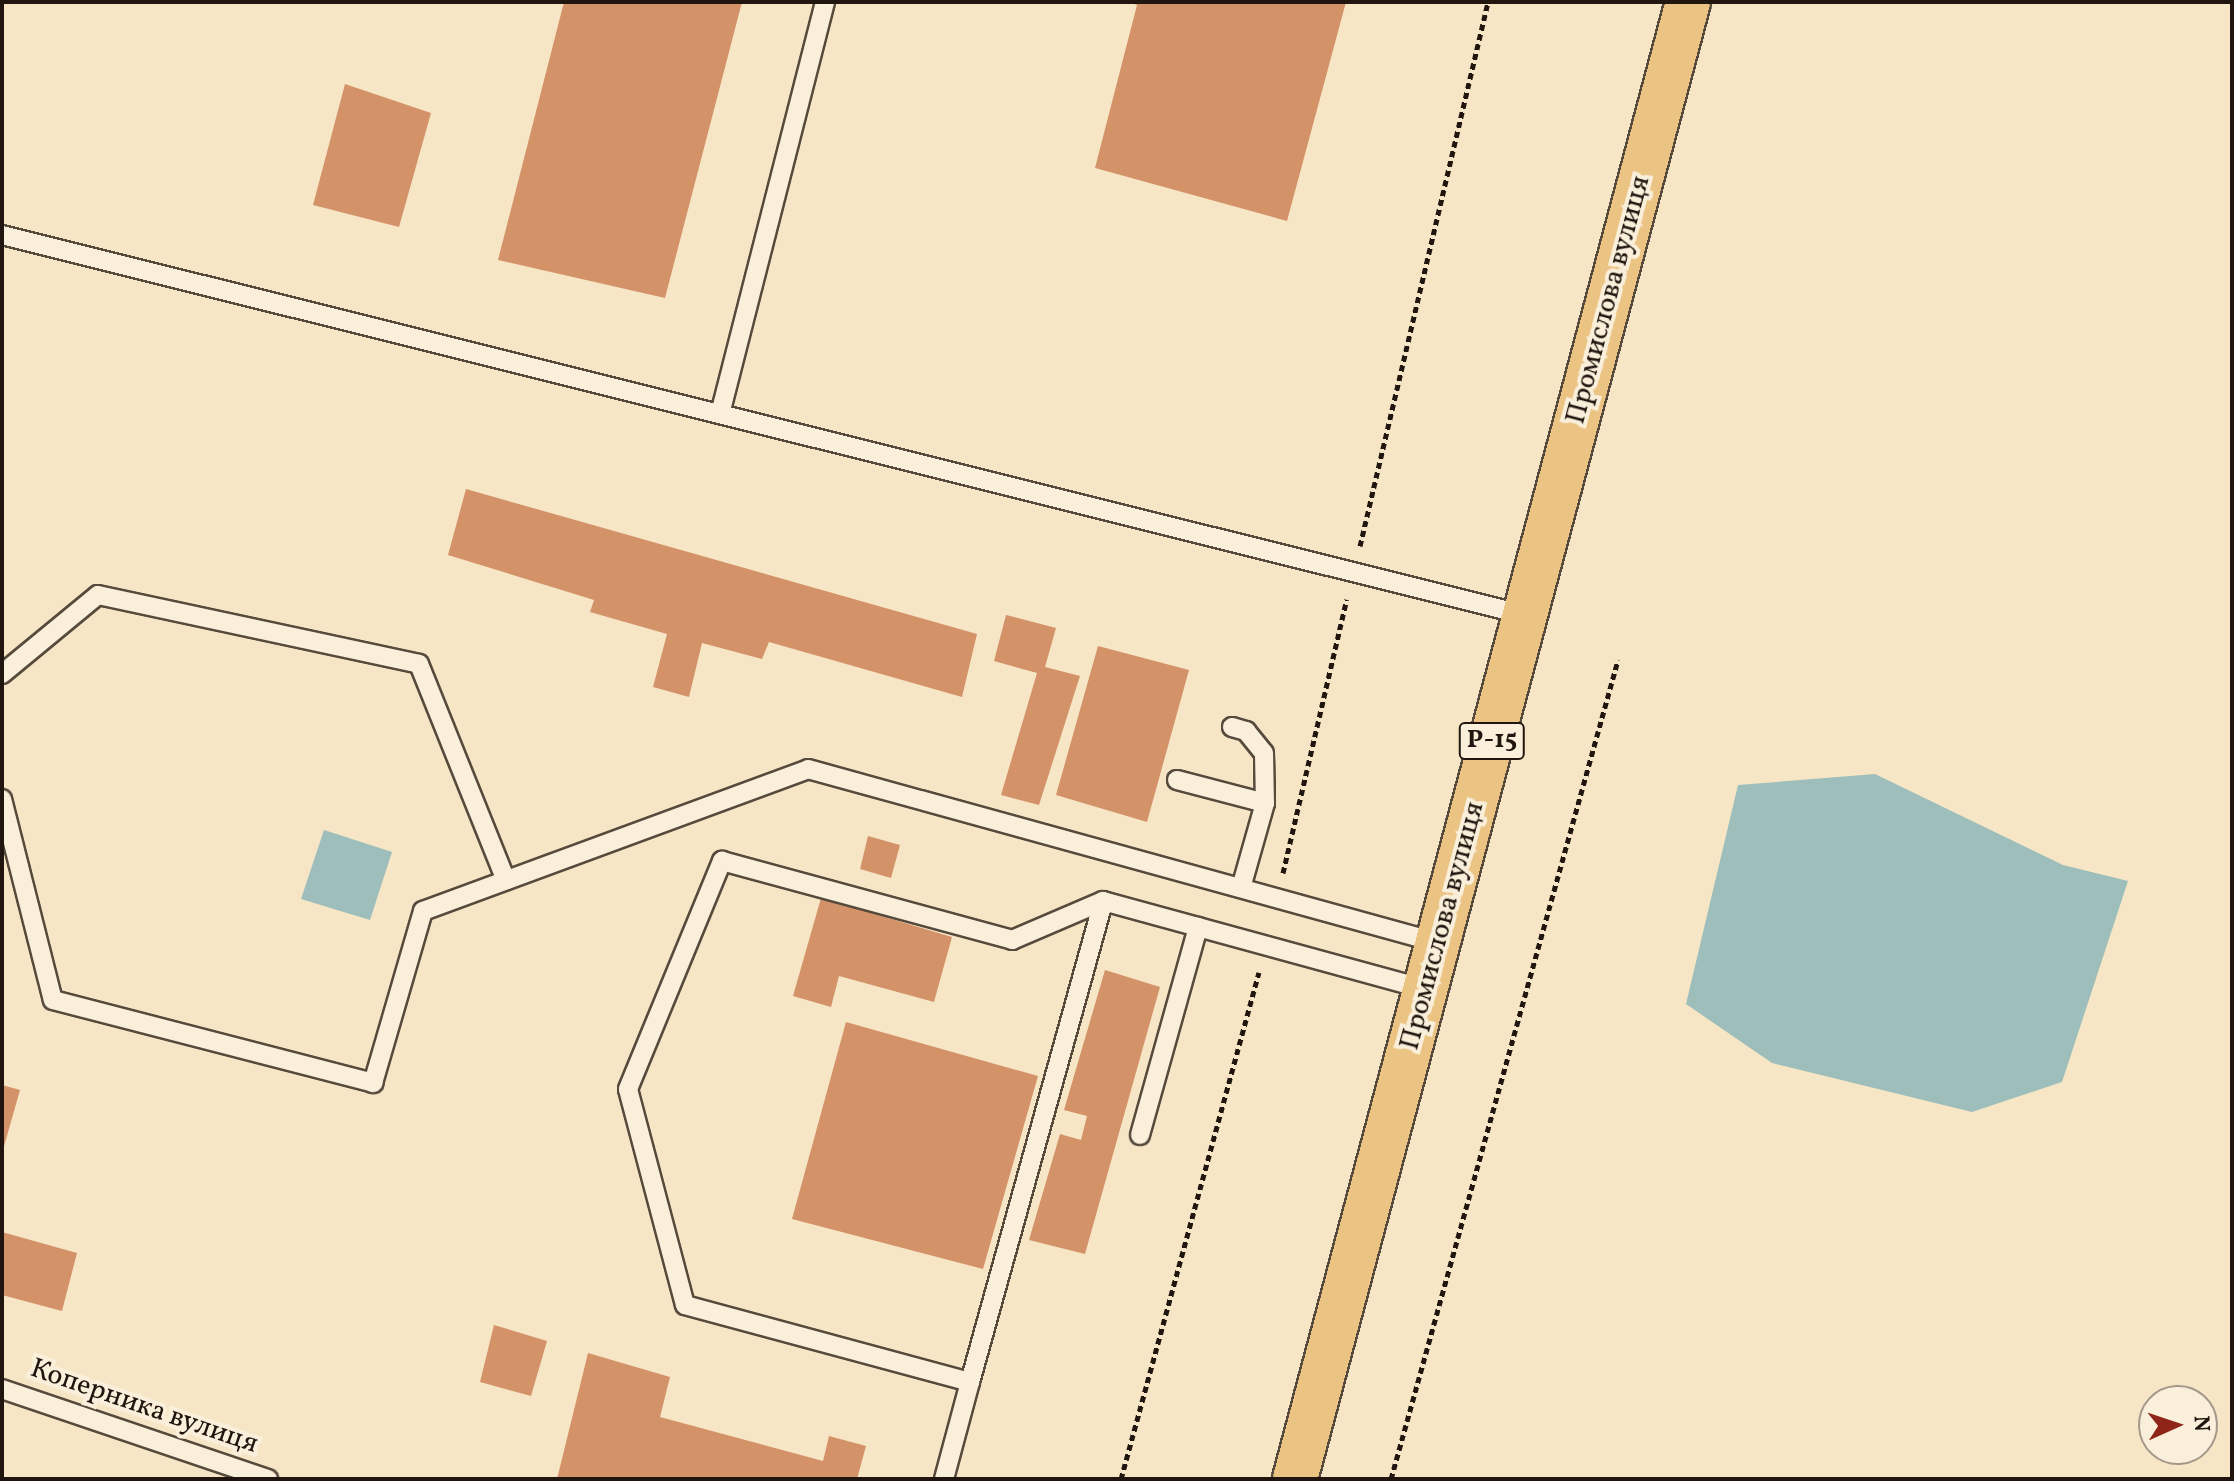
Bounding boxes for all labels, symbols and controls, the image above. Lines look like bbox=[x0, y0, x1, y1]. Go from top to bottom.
street label: Промислова вулиця bbox=[1560, 172, 1658, 428]
road number: Р-15 bbox=[1458, 719, 1526, 763]
street label: Промислова вулиця bbox=[1394, 798, 1492, 1054]
street label: Коперника вулиця bbox=[26, 1352, 262, 1462]
north arrow bbox=[2138, 1385, 2218, 1465]
text: N bbox=[2185, 1415, 2216, 1433]

